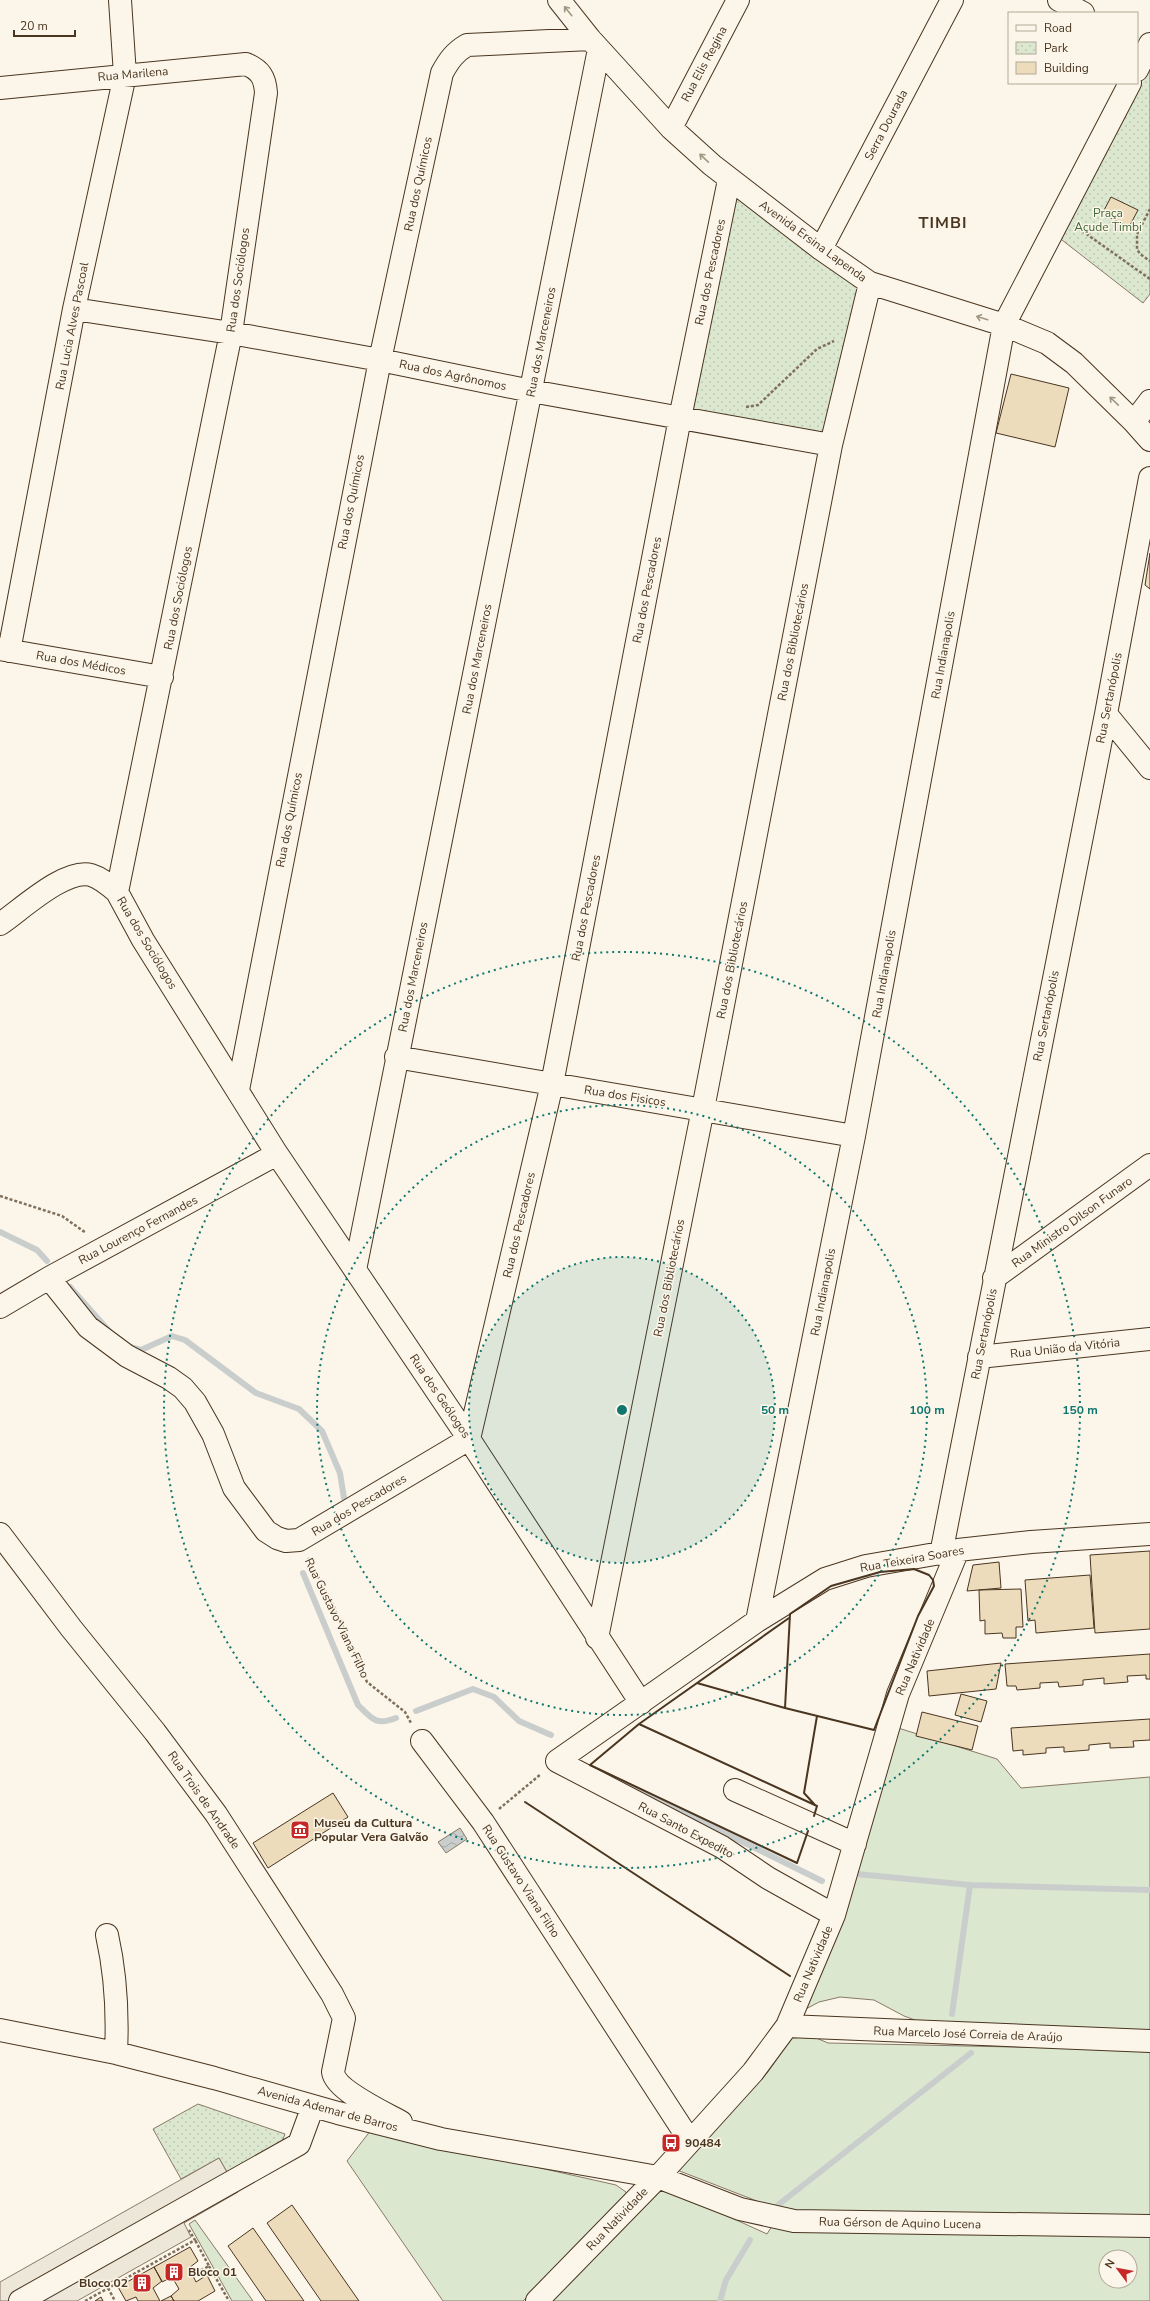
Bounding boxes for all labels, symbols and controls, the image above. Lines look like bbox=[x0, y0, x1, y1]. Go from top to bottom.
one-way arrow bbox=[564, 6, 572, 17]
scale bar bbox=[14, 12, 75, 38]
legend bbox=[1008, 12, 1138, 84]
text: 20 m bbox=[20, 18, 48, 34]
text: Road bbox=[1044, 20, 1072, 36]
street label: Rua Elis Regina bbox=[677, 23, 731, 105]
text: Park bbox=[1044, 40, 1069, 56]
text: Building bbox=[1044, 60, 1089, 76]
street label: Rua Marilena bbox=[97, 63, 169, 85]
street label: Serra Dourada bbox=[861, 87, 911, 163]
street label: Rua dos Químicos bbox=[400, 135, 436, 233]
one-way arrow bbox=[699, 154, 709, 163]
street label: Avenida Ersina Lapenda bbox=[756, 196, 870, 286]
park label: Praça Açude Timbi bbox=[1074, 205, 1142, 235]
district label: TIMBI bbox=[919, 212, 967, 234]
street label: Rua dos Pescadores bbox=[691, 217, 729, 327]
street label: Rua dos Sociólogos bbox=[223, 226, 253, 333]
street label: Rua Lucia Alves Pascoal bbox=[52, 260, 92, 391]
street label: Rua dos Marceneiros bbox=[522, 285, 560, 399]
one-way arrow bbox=[976, 314, 989, 321]
street label: Rua dos Agrônomos bbox=[398, 356, 508, 394]
one-way arrow bbox=[1109, 397, 1119, 406]
street label: Rua dos Químicos bbox=[334, 453, 368, 551]
street label: Rua dos Pescadores bbox=[629, 535, 665, 645]
street label: Rua dos Sociólogos bbox=[160, 545, 196, 651]
street label: Rua dos Bibliotecários bbox=[774, 582, 812, 702]
street label: Rua dos Marceneiros bbox=[458, 602, 496, 716]
street label: Rua Indianapolis bbox=[927, 609, 959, 700]
street label: Rua dos Médicos bbox=[35, 647, 127, 679]
street label: Rua Sertanópolis bbox=[1092, 651, 1126, 745]
street label: Rua dos Químicos bbox=[272, 771, 306, 869]
street label: Rua dos Pescadores bbox=[568, 853, 604, 963]
street label: Rua dos Sociólogos bbox=[113, 894, 181, 993]
street label: Rua dos Bibliotecários bbox=[713, 900, 751, 1020]
street label: Rua dos Marceneiros bbox=[394, 920, 432, 1034]
street label: Rua Indianapolis bbox=[868, 928, 900, 1019]
street label: Rua Sertanópolis bbox=[1029, 969, 1063, 1063]
street label: Rua dos Fisicos bbox=[583, 1082, 667, 1110]
street label: Rua dos Pescadores bbox=[499, 1170, 539, 1279]
street label: Rua Ministro Dilson Funaro bbox=[1008, 1173, 1136, 1271]
street label: Rua Lourenço Fernandes bbox=[76, 1192, 201, 1268]
street label: Rua dos Bibliotecários bbox=[650, 1218, 688, 1338]
street label: Rua Indianapolis bbox=[807, 1246, 839, 1337]
street label: Rua Sertanópolis bbox=[967, 1287, 1001, 1381]
street label: Rua União da Vitória bbox=[1009, 1334, 1121, 1362]
street label: Rua dos Geólogos bbox=[406, 1351, 474, 1441]
text: 50 m bbox=[761, 1402, 789, 1418]
text: 100 m bbox=[909, 1402, 945, 1418]
text: 150 m bbox=[1062, 1402, 1098, 1418]
centre of rings bbox=[615, 1403, 629, 1417]
street label: Rua dos Pescadores bbox=[309, 1470, 410, 1540]
street label: Rua Teixeira Soares bbox=[859, 1542, 966, 1576]
street label: Rua Gustavo Viana Filho bbox=[301, 1555, 373, 1681]
street label: Rua Natividade bbox=[892, 1616, 938, 1698]
street label: Rua Trois de Andrade bbox=[164, 1748, 244, 1852]
street label: Rua Santo Expedito bbox=[635, 1798, 737, 1862]
place label: Museu da Cultura Popular Vera Galvão bbox=[314, 1815, 429, 1845]
museum icon: Museu da Cultura Popular Vera Galvão bbox=[289, 1819, 311, 1841]
street label: Rua Gustavo Viana Filho bbox=[478, 1821, 564, 1941]
street label: Rua Natividade bbox=[790, 1923, 836, 2005]
street label: Rua Marcelo José Correia de Araújo bbox=[873, 2023, 1063, 2045]
street label: Avenida Ademar de Barros bbox=[256, 2083, 400, 2136]
bus stop icon: 90484 bbox=[660, 2132, 682, 2154]
place label: 90484 bbox=[685, 2135, 721, 2151]
street label: Rua Natividade bbox=[583, 2184, 651, 2254]
street label: Rua Gérson de Aquino Lucena bbox=[819, 2214, 981, 2232]
north arrow bbox=[1098, 2249, 1138, 2289]
text: N bbox=[1101, 2256, 1118, 2271]
building icon: Bloco 01 bbox=[163, 2261, 185, 2283]
place label: Bloco 01 bbox=[188, 2264, 237, 2280]
building icon: Bloco 02 bbox=[131, 2272, 153, 2294]
place label: Bloco 02 bbox=[79, 2275, 128, 2291]

